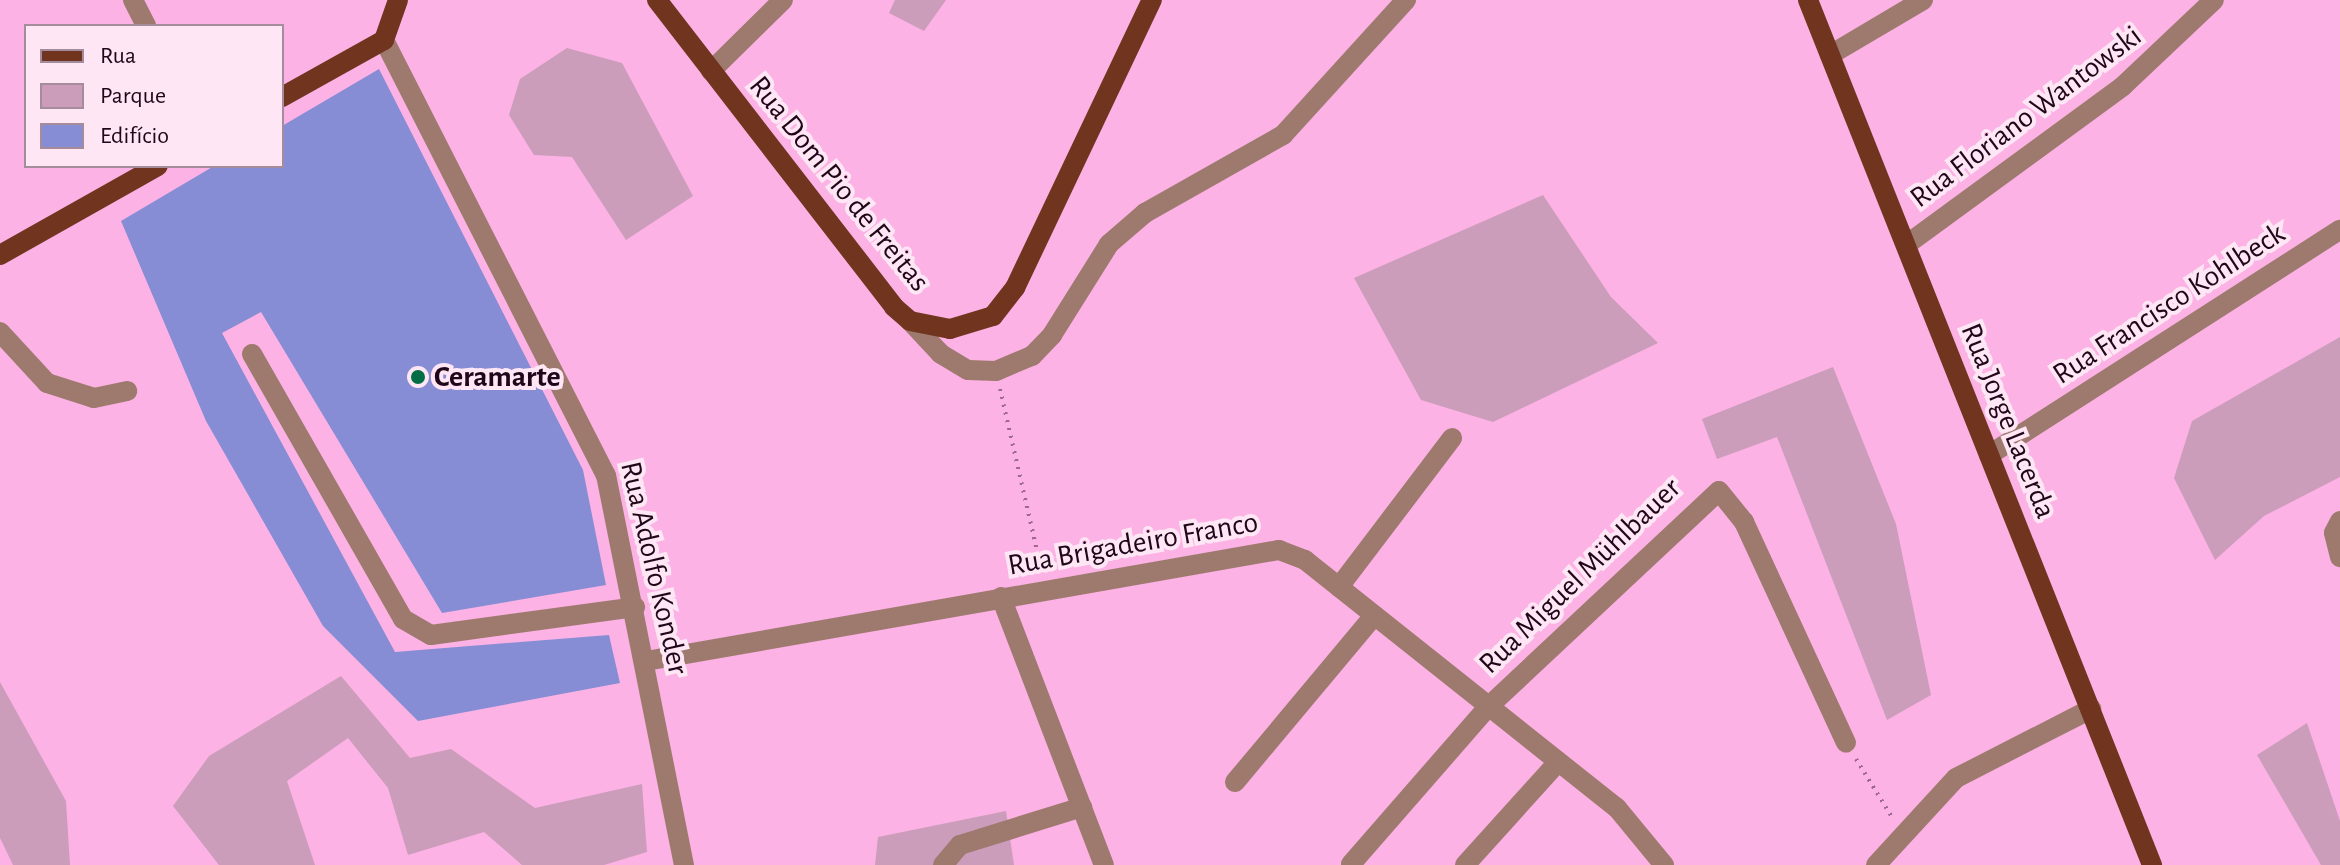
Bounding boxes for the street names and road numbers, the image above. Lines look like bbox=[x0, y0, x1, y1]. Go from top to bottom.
street label: Rua Floriano Wantowski bbox=[1903, 18, 2149, 216]
street label: Rua Dom Pio de Freitas bbox=[741, 69, 937, 299]
street label: Rua Francisco Kohlbeck bbox=[2046, 215, 2292, 393]
street label: Rua Jorge Lacerda bbox=[1953, 318, 2063, 524]
street label: Rua Adolfo Konder bbox=[612, 458, 696, 678]
street label: Rua Miguel Mühlbauer bbox=[1472, 470, 1688, 682]
street label: Rua Brigadeiro Franco bbox=[1005, 504, 1261, 584]

